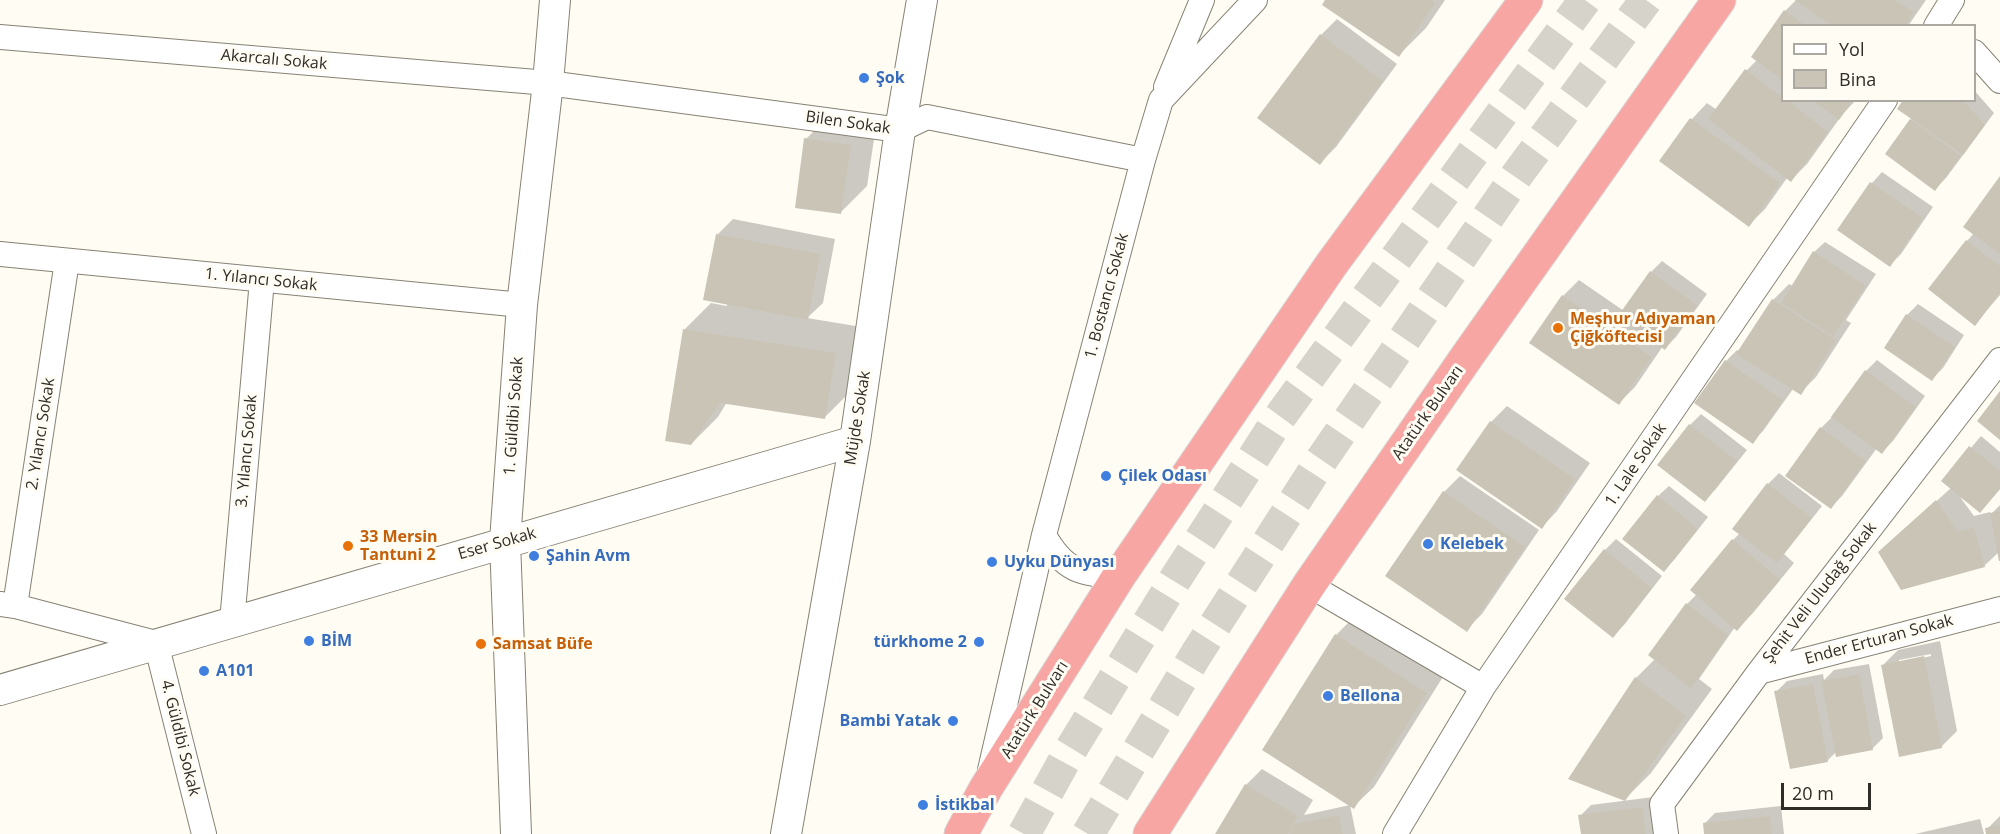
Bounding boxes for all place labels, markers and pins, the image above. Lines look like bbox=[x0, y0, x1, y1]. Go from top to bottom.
place label: Şok bbox=[876, 68, 905, 88]
marker: Şok bbox=[857, 71, 871, 85]
place label: Meşhur Adıyaman Çiğköftecisi bbox=[1570, 309, 1716, 347]
marker: Meşhur Adıyaman Çiğköftecisi bbox=[1551, 321, 1565, 335]
place label: Çilek Odası bbox=[1118, 466, 1207, 486]
marker: Çilek Odası bbox=[1099, 469, 1113, 483]
place label: 33 Mersin Tantuni 2 bbox=[360, 527, 438, 565]
place label: Kelebek bbox=[1440, 534, 1504, 554]
marker: Kelebek bbox=[1421, 537, 1435, 551]
marker: 33 Mersin Tantuni 2 bbox=[341, 539, 355, 553]
place label: Şahin Avm bbox=[546, 546, 630, 566]
marker: Şahin Avm bbox=[527, 549, 541, 563]
place label: Uyku Dünyası bbox=[1004, 552, 1114, 572]
marker: Uyku Dünyası bbox=[985, 555, 999, 569]
place label: BİM bbox=[321, 631, 352, 651]
place label: türkhome 2 bbox=[873, 632, 967, 652]
marker: BİM bbox=[302, 634, 316, 648]
place label: Samsat Büfe bbox=[493, 634, 593, 654]
marker: türkhome 2 bbox=[972, 635, 986, 649]
marker: Samsat Büfe bbox=[474, 637, 488, 651]
place label: A101 bbox=[216, 661, 254, 681]
marker: A101 bbox=[197, 664, 211, 678]
place label: Bellona bbox=[1340, 686, 1400, 706]
marker: Bellona bbox=[1321, 689, 1335, 703]
place label: Bambi Yatak bbox=[840, 711, 941, 731]
marker: Bambi Yatak bbox=[946, 714, 960, 728]
place label: İstikbal bbox=[935, 795, 995, 815]
marker: İstikbal bbox=[916, 798, 930, 812]

